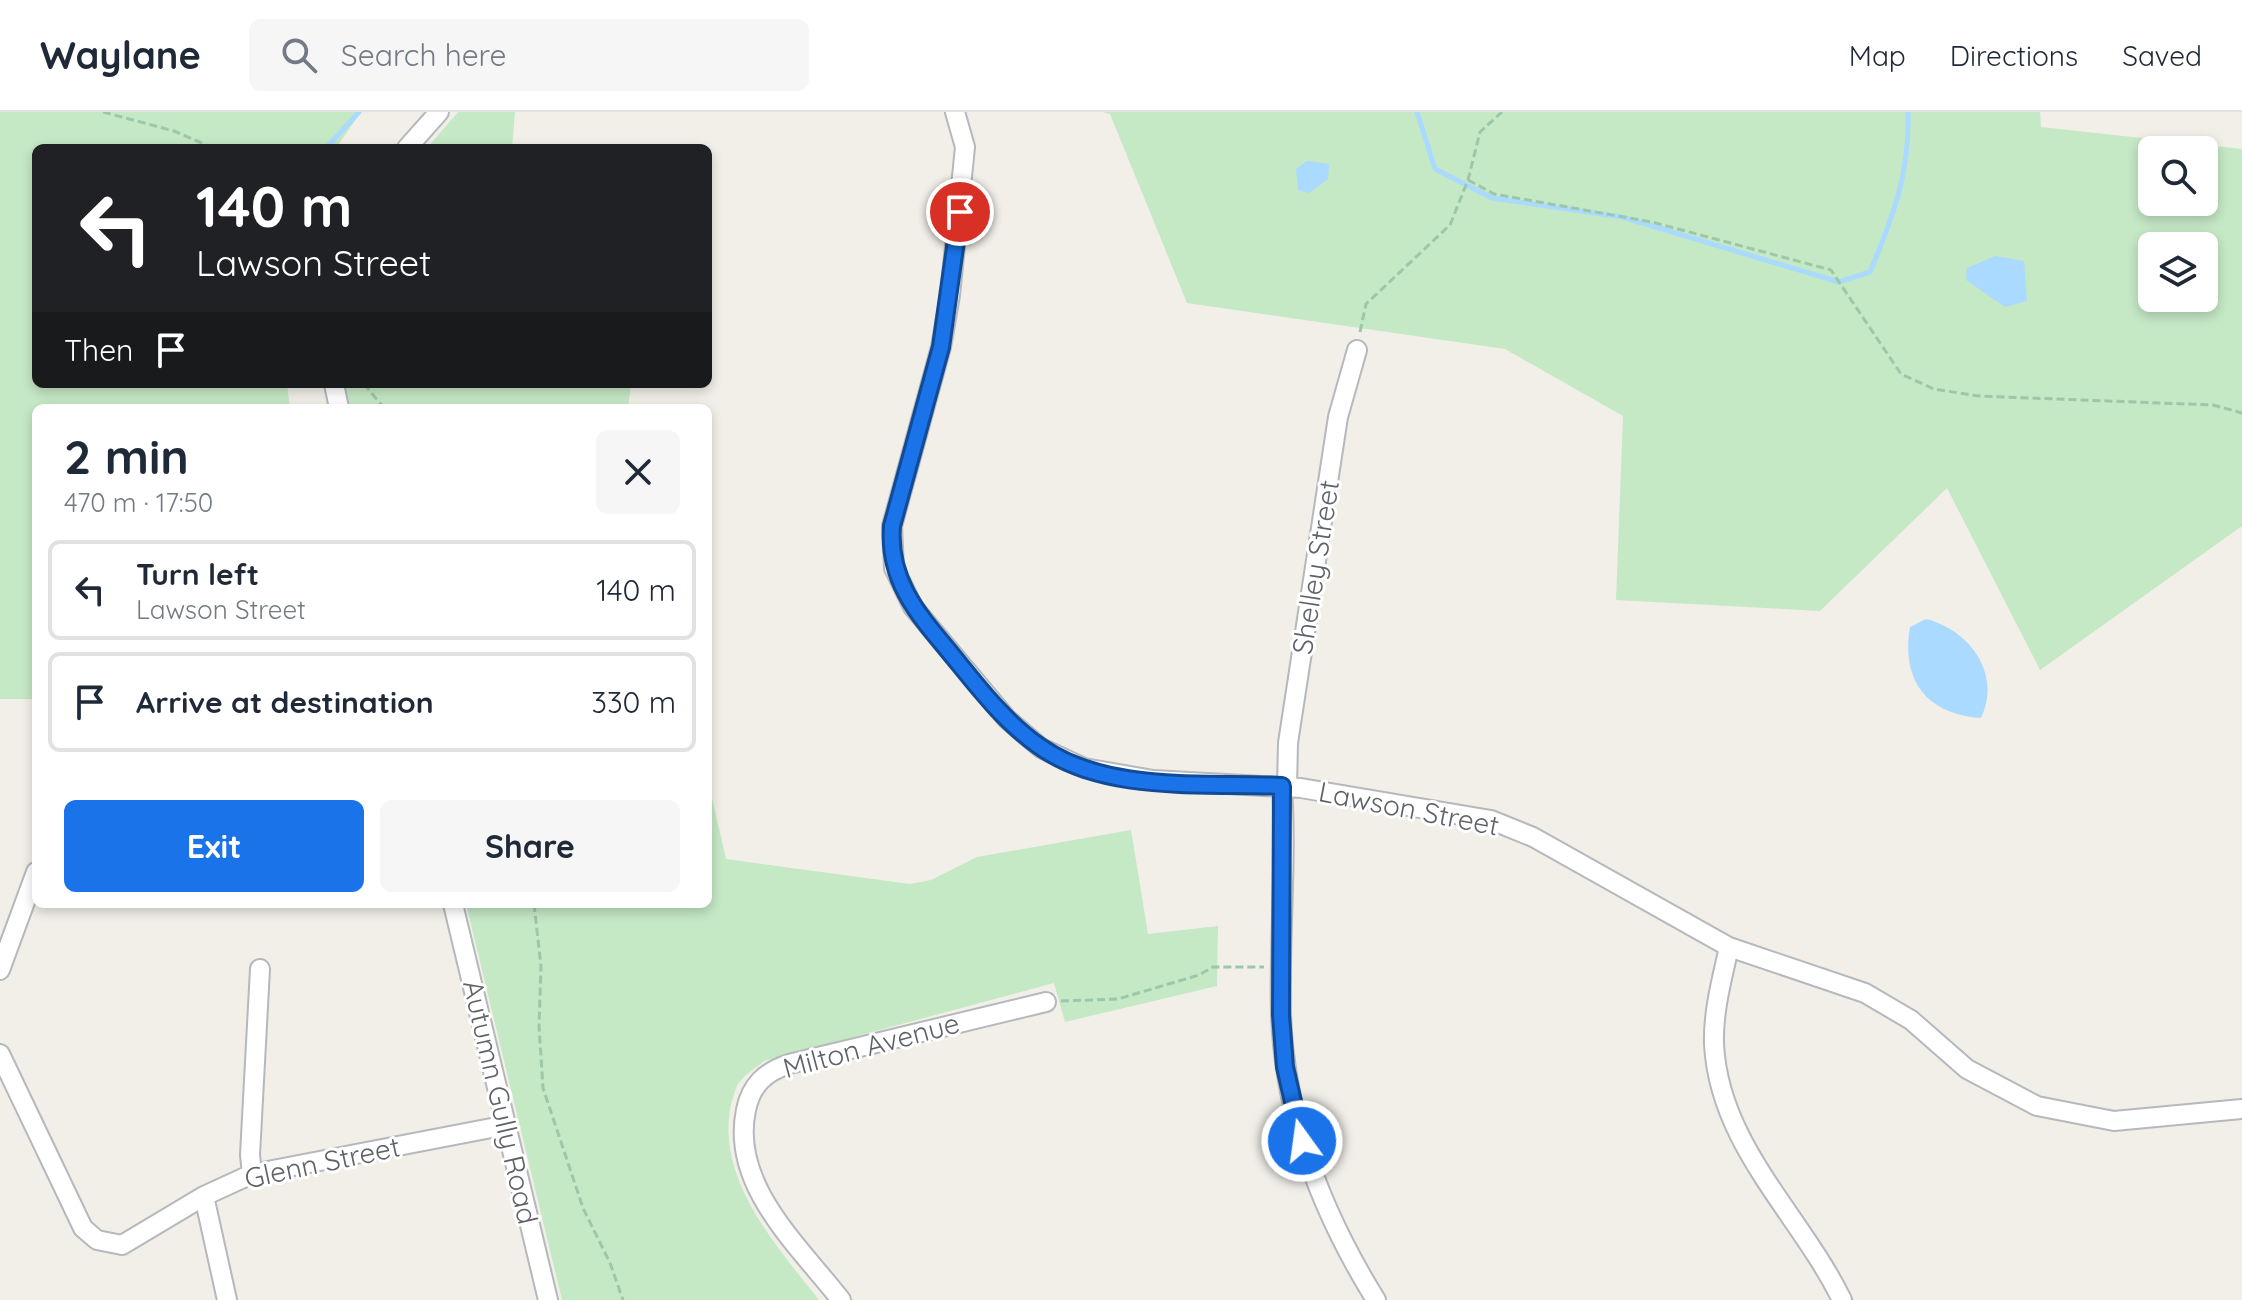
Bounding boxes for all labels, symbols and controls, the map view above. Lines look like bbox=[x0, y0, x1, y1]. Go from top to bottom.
search box bbox=[249, 19, 809, 91]
text: Waylane bbox=[40, 31, 201, 79]
icon: search bbox=[277, 33, 321, 77]
text: Search here bbox=[341, 36, 506, 74]
text: Map bbox=[1849, 38, 1906, 73]
text: Directions bbox=[1950, 38, 2078, 73]
text: Saved bbox=[2122, 38, 2202, 73]
map controls bbox=[2138, 136, 2218, 312]
button: search bbox=[2138, 136, 2218, 216]
text: 140 m bbox=[196, 171, 352, 241]
icon: left bbox=[64, 176, 168, 280]
pin bbox=[926, 178, 994, 246]
icon: arrive bbox=[938, 190, 982, 234]
button: layers bbox=[2138, 232, 2218, 312]
text: Lawson Street bbox=[196, 240, 431, 285]
icon: arrive bbox=[149, 328, 193, 372]
text: Then bbox=[64, 331, 133, 369]
text: 2 min bbox=[64, 426, 189, 486]
button: close bbox=[596, 430, 680, 514]
street label: Shelley Street bbox=[1284, 477, 1346, 657]
text: 470 m · 17:50 bbox=[64, 486, 213, 519]
text: Turn left bbox=[136, 555, 259, 593]
icon: left bbox=[68, 568, 112, 612]
text: 140 m bbox=[596, 571, 676, 609]
text: Lawson Street bbox=[136, 593, 306, 626]
icon: arrive bbox=[68, 680, 112, 724]
text: Arrive at destination bbox=[136, 683, 434, 721]
text: 330 m bbox=[591, 683, 676, 721]
street label: Lawson Street bbox=[1316, 773, 1502, 843]
button: Exit bbox=[64, 800, 364, 892]
button: Share bbox=[380, 800, 680, 892]
street label: Autumn Gully Road bbox=[456, 977, 546, 1227]
street label: Milton Avenue bbox=[779, 1005, 963, 1085]
position arrow bbox=[1260, 1099, 1344, 1183]
street label: Glenn Street bbox=[241, 1128, 403, 1196]

